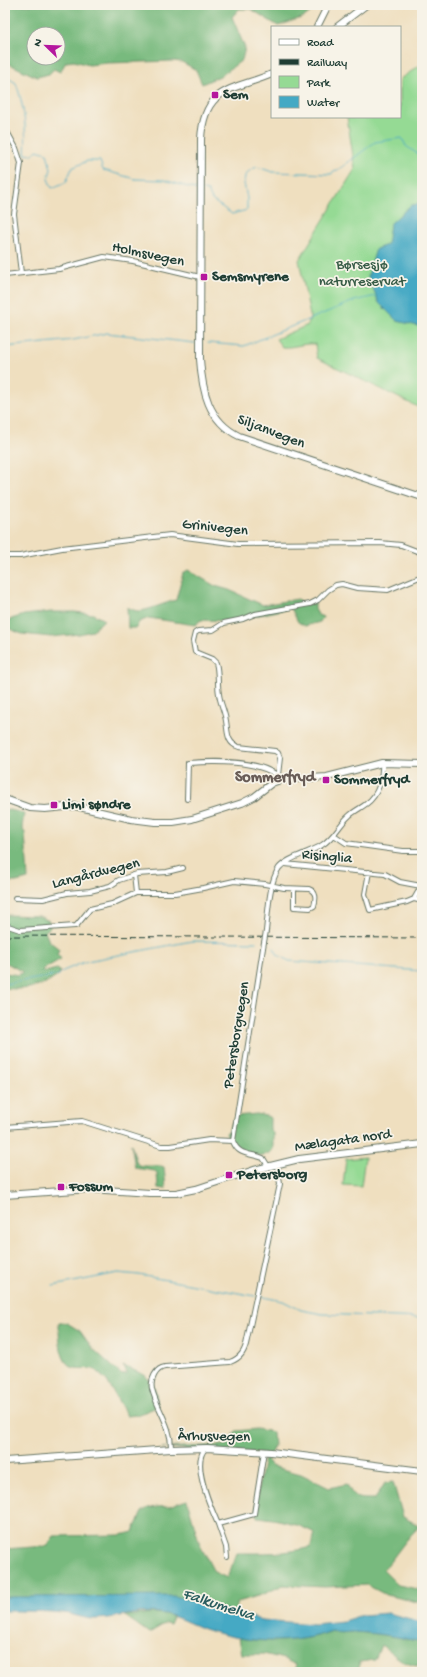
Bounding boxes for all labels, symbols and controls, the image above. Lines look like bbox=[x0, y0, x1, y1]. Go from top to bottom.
north arrow bbox=[26, 26, 66, 66]
legend bbox=[271, 26, 401, 118]
text: N bbox=[32, 37, 46, 49]
text: Road bbox=[307, 37, 334, 51]
text: Railway bbox=[307, 57, 347, 71]
text: Park bbox=[306, 77, 332, 91]
place label: Sem bbox=[223, 86, 249, 104]
marker: Sem bbox=[210, 90, 220, 100]
text: Water bbox=[307, 97, 341, 111]
street label: Holmsvegen bbox=[110, 239, 186, 271]
park label: Børsesjø naturreservat bbox=[319, 256, 407, 291]
place label: Semsmyrene bbox=[212, 268, 290, 286]
marker: Semsmyrene bbox=[199, 272, 209, 282]
street label: Siljanvegen bbox=[235, 411, 307, 453]
street label: Grinivegen bbox=[181, 516, 249, 540]
district label: Sommerfryd bbox=[235, 768, 317, 788]
place label: Sommerfryd bbox=[334, 771, 411, 789]
marker: Sommerfryd bbox=[321, 775, 331, 785]
place label: Limi søndre bbox=[62, 796, 132, 814]
marker: Limi søndre bbox=[49, 800, 59, 810]
street label: Risinglia bbox=[301, 846, 354, 868]
street label: Langårdvegen bbox=[50, 854, 142, 894]
street label: Petersborgvegen bbox=[220, 980, 254, 1091]
street label: Mælagata nord bbox=[293, 1125, 394, 1157]
place label: Petersborg bbox=[236, 1166, 308, 1184]
marker: Petersborg bbox=[224, 1170, 234, 1180]
place label: Fossum bbox=[68, 1178, 114, 1196]
marker: Fossum bbox=[56, 1182, 66, 1192]
street label: Århusvegen bbox=[178, 1427, 250, 1447]
water label: Falkumelva bbox=[180, 1585, 257, 1627]

